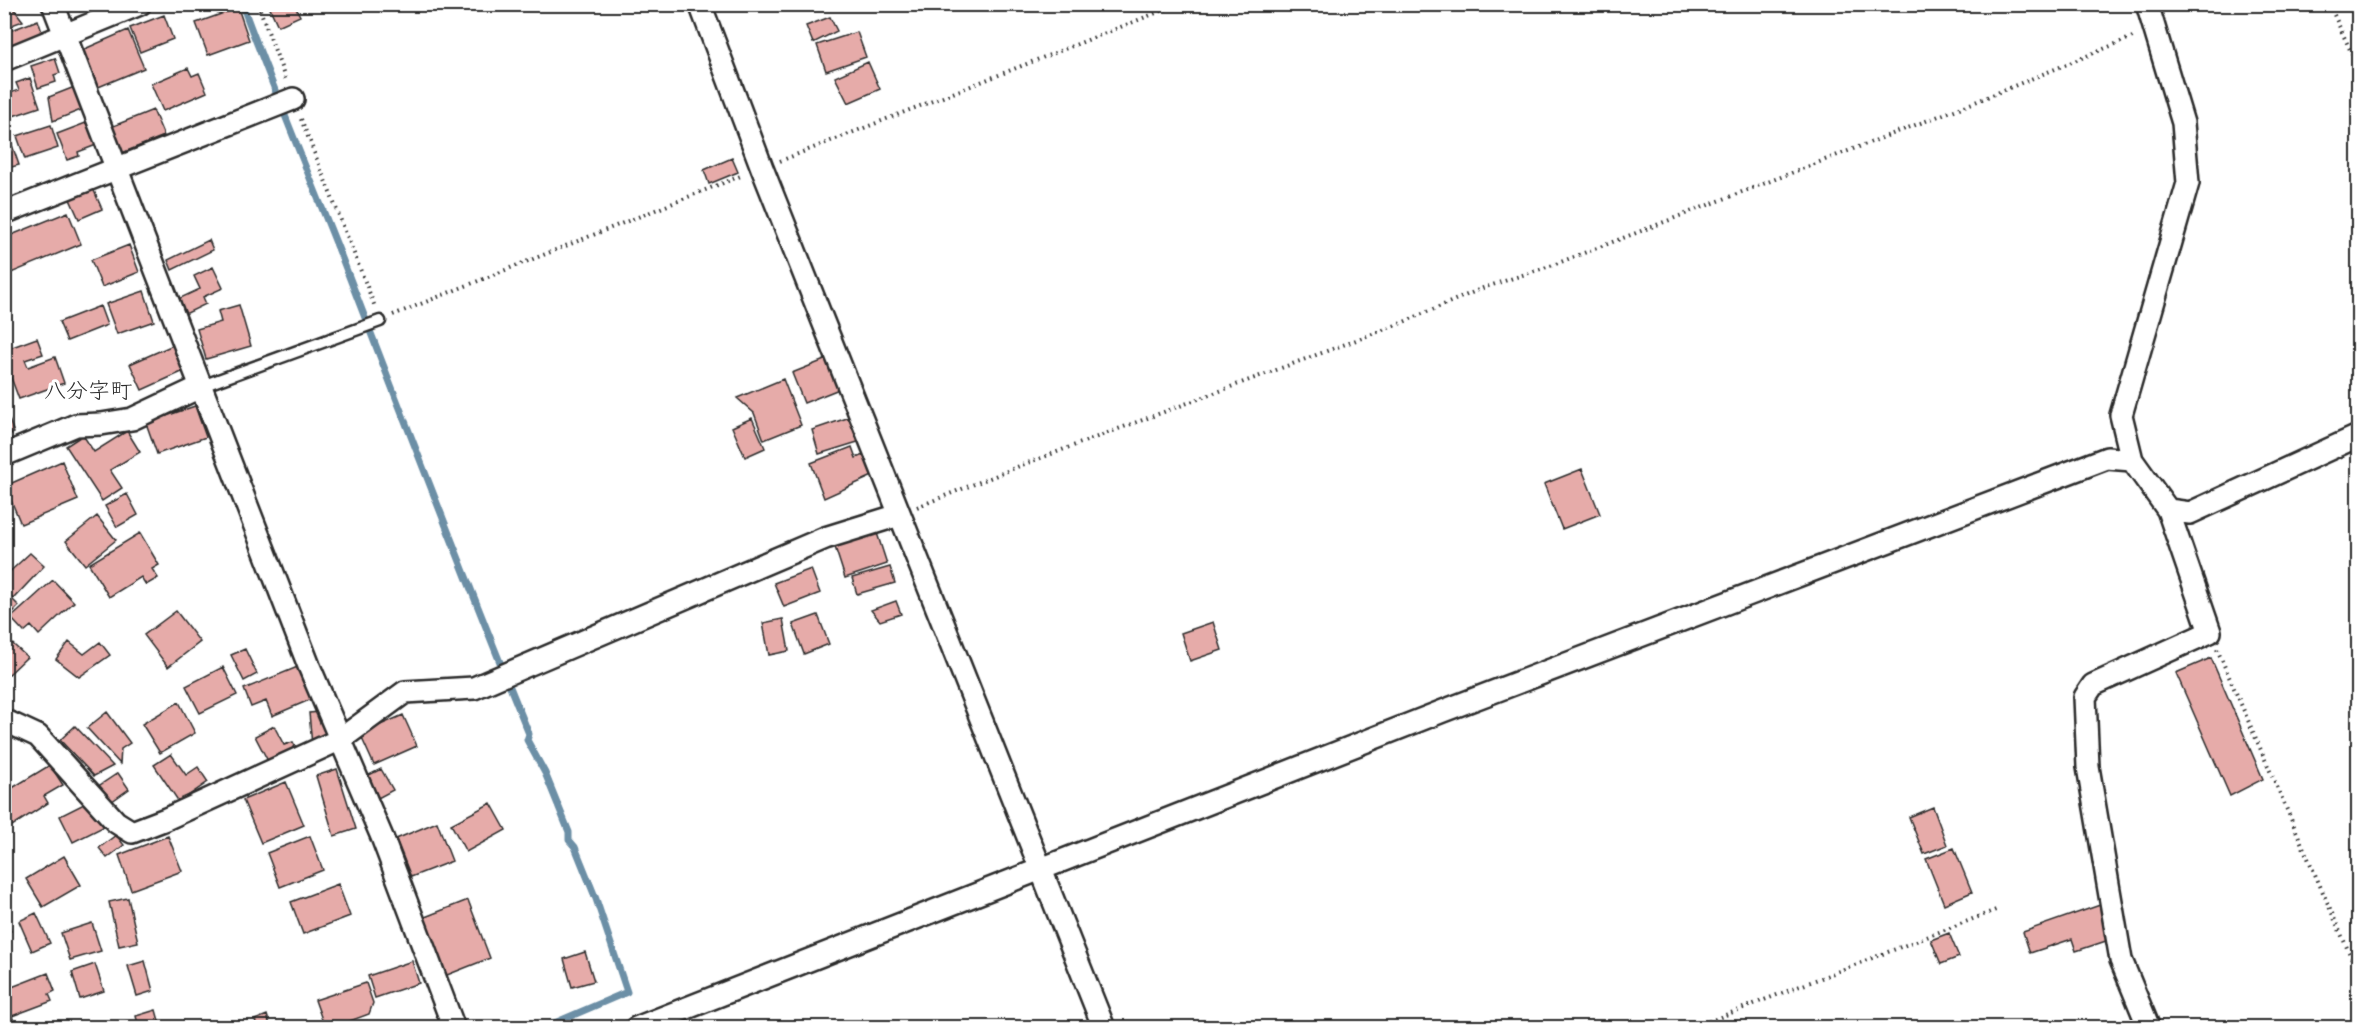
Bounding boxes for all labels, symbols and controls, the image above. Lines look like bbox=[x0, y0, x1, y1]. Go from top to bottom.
district label: 八分字町 bbox=[44, 375, 132, 410]

